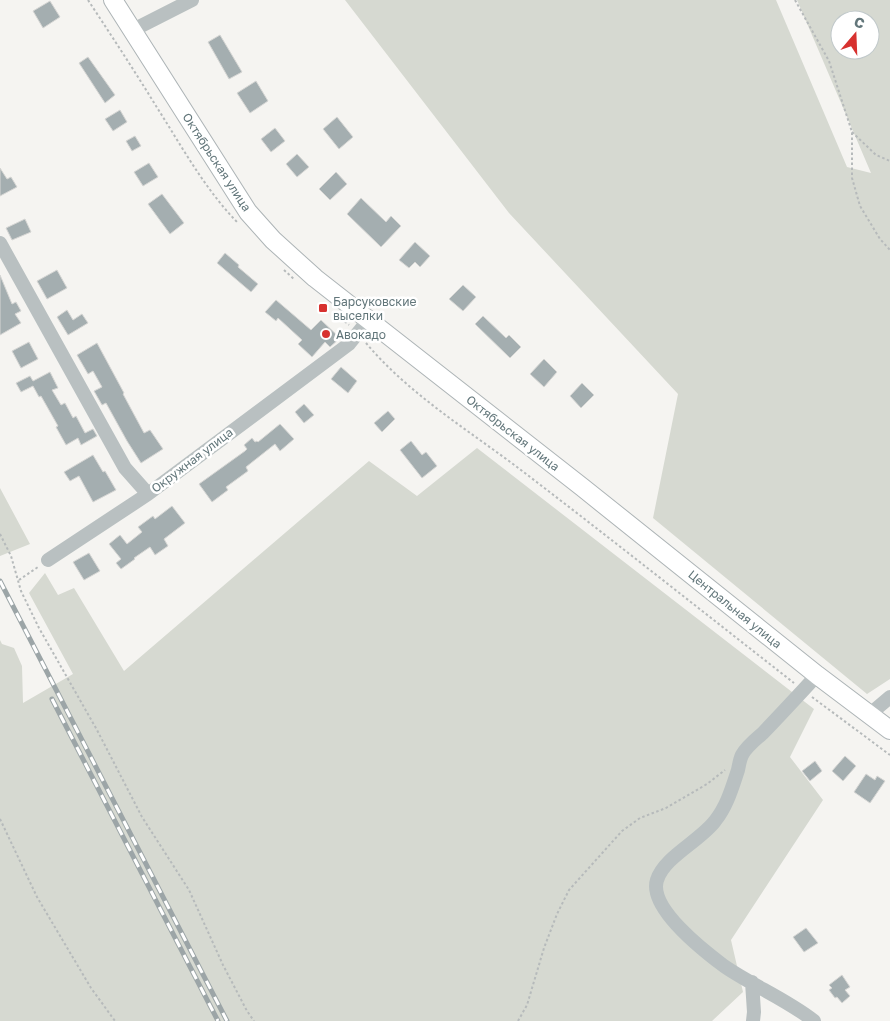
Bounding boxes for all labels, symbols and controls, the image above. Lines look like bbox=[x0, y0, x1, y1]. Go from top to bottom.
north arrow bbox=[830, 10, 880, 60]
text: С bbox=[852, 13, 867, 32]
street label: Октябрьская улица bbox=[180, 110, 254, 214]
place label: Барсуковские выселки bbox=[333, 294, 417, 323]
marker: Барсуковские выселки bbox=[317, 302, 329, 314]
place label: Авокадо bbox=[336, 327, 386, 342]
marker: Авокадо bbox=[320, 328, 332, 340]
street label: Октябрьская улица bbox=[463, 392, 563, 474]
street label: Окружная улица bbox=[148, 424, 236, 496]
street label: Центральная улица bbox=[685, 567, 785, 651]

